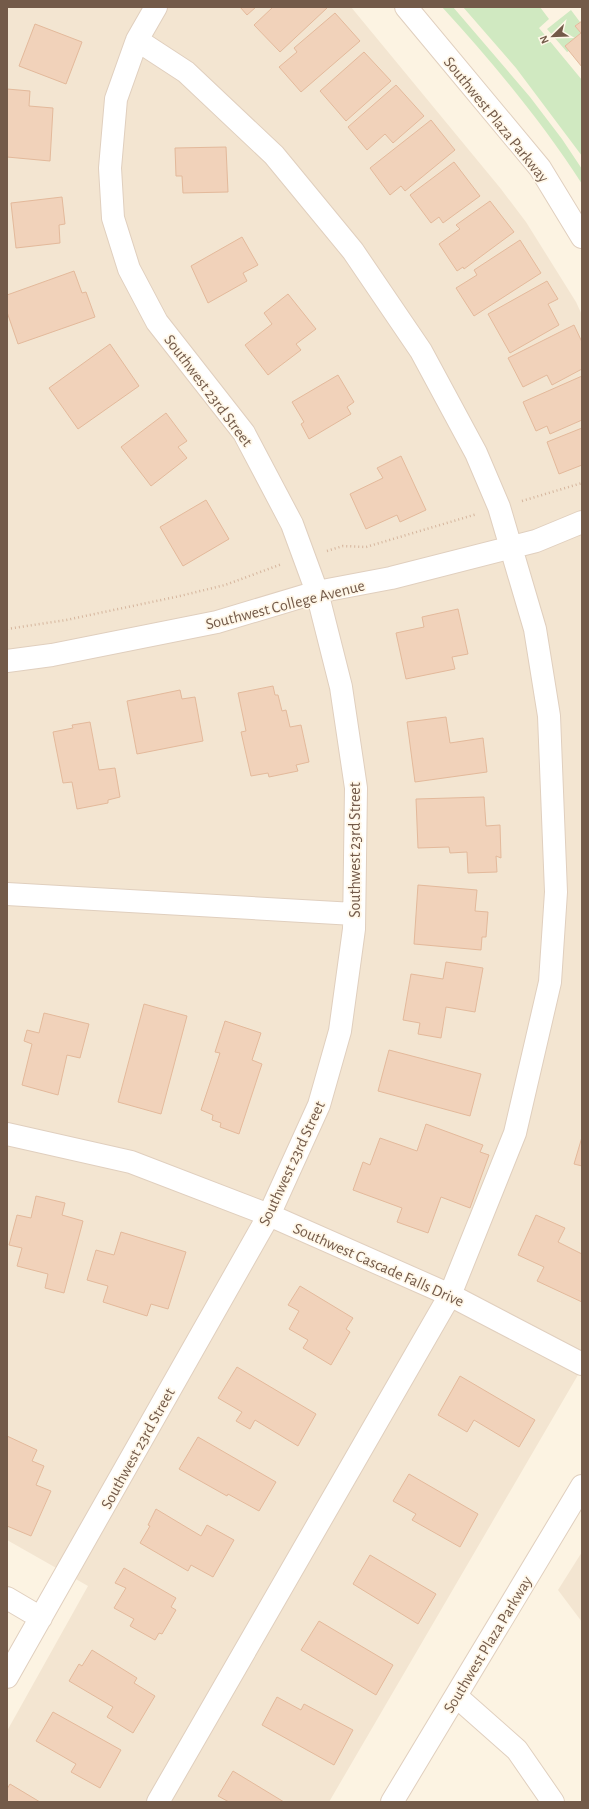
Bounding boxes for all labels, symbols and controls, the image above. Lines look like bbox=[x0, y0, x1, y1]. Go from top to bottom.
north arrow bbox=[533, 16, 573, 56]
text: N bbox=[538, 34, 551, 45]
street label: Southwest Plaza Parkway bbox=[440, 54, 552, 186]
street label: Southwest 23rd Street bbox=[161, 332, 255, 450]
street label: Southwest College Avenue bbox=[204, 577, 366, 632]
street label: Southwest 23rd Street bbox=[347, 782, 363, 918]
street label: Southwest 23rd Street bbox=[256, 1099, 328, 1228]
street label: Southwest Cascade Falls Drive bbox=[291, 1220, 466, 1310]
street label: Southwest 23rd Street bbox=[98, 1385, 178, 1512]
street label: Southwest Plaza Parkway bbox=[441, 1573, 536, 1716]

